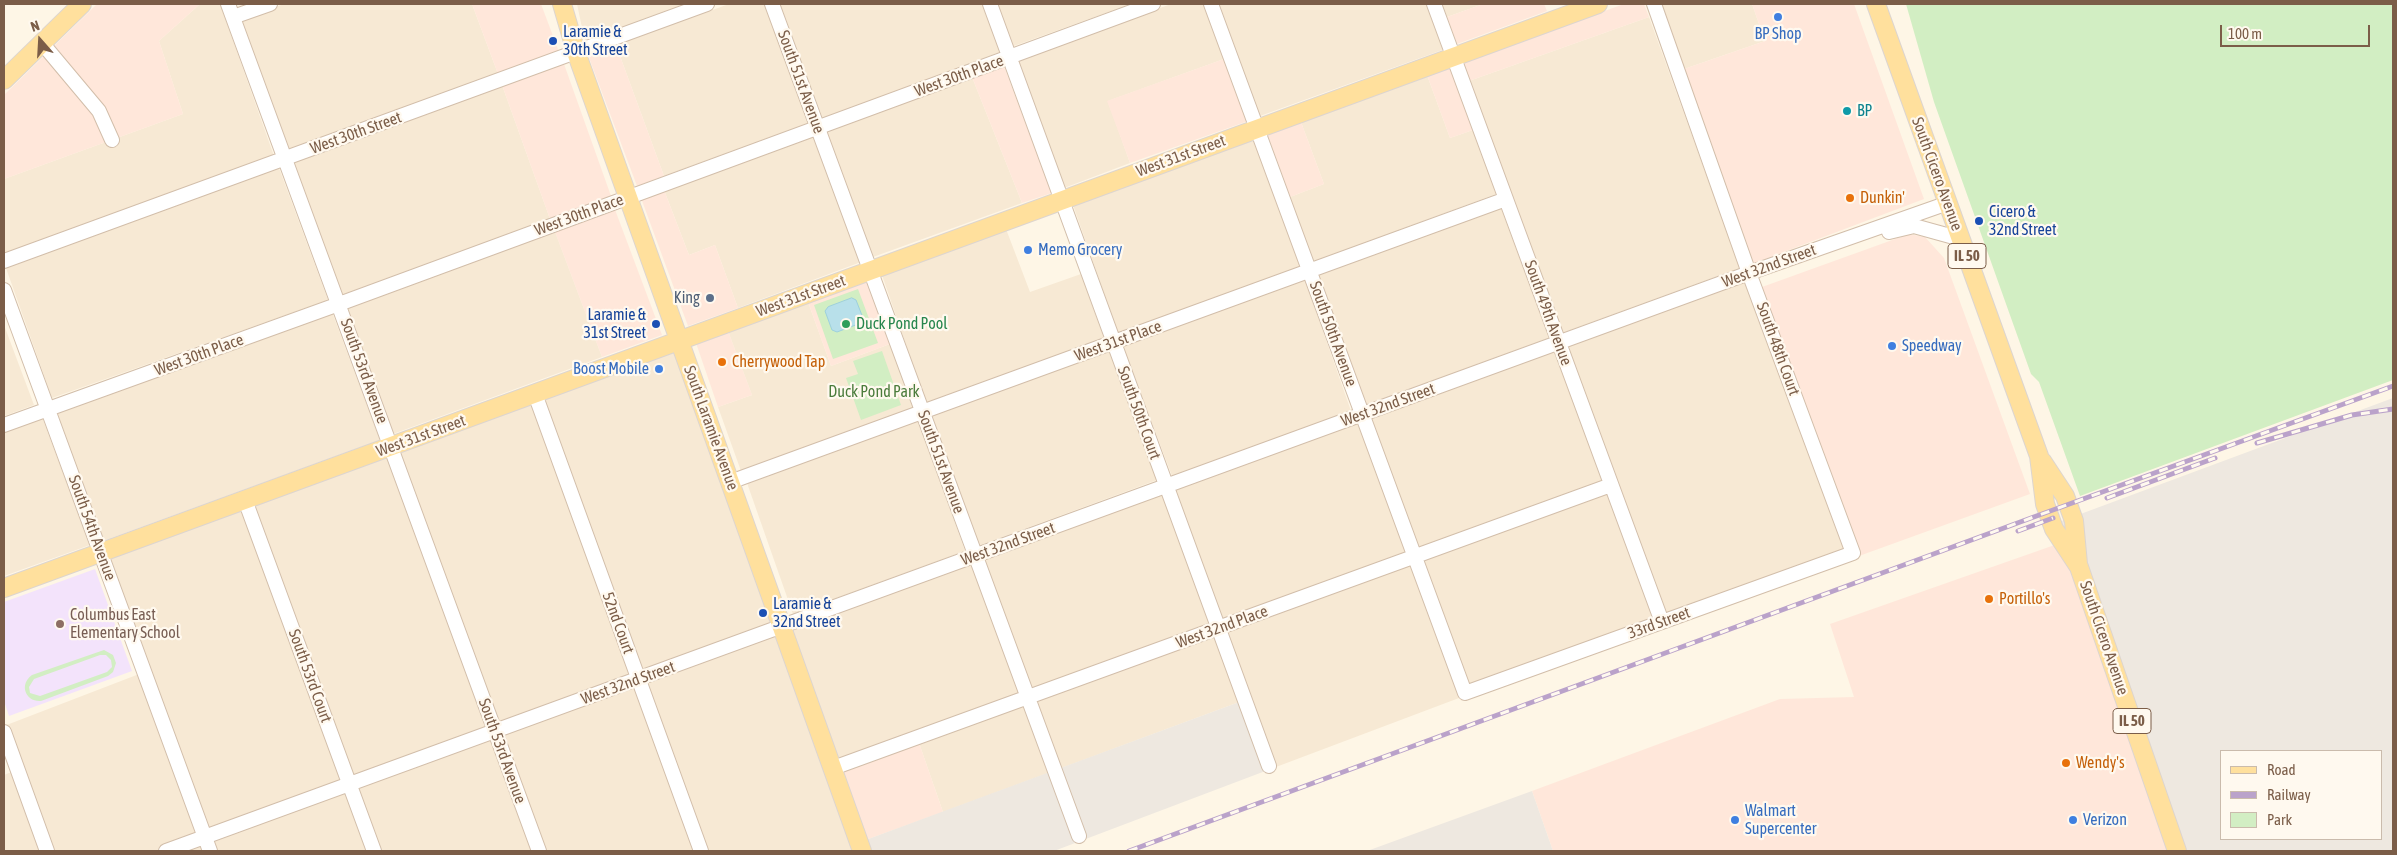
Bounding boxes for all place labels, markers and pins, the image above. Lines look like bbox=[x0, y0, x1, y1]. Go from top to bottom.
marker: BP Shop bbox=[1772, 11, 1784, 23]
place label: Laramie & 30th Street bbox=[563, 22, 628, 60]
place label: BP Shop bbox=[1754, 24, 1802, 44]
marker: Laramie & 30th Street bbox=[547, 35, 559, 47]
place label: BP bbox=[1857, 101, 1872, 121]
marker: BP bbox=[1841, 105, 1853, 117]
place label: Dunkin' bbox=[1860, 188, 1905, 208]
marker: Dunkin' bbox=[1844, 192, 1856, 204]
place label: Cicero & 32nd Street bbox=[1989, 202, 2057, 240]
marker: Cicero & 32nd Street bbox=[1973, 215, 1985, 227]
place label: Memo Grocery bbox=[1038, 240, 1122, 260]
marker: Memo Grocery bbox=[1022, 244, 1034, 256]
place label: King bbox=[674, 288, 700, 308]
marker: King bbox=[704, 292, 716, 304]
place label: Laramie & 31st Street bbox=[583, 305, 646, 343]
place label: Duck Pond Pool bbox=[856, 314, 948, 334]
marker: Laramie & 31st Street bbox=[650, 318, 662, 330]
marker: Duck Pond Pool bbox=[840, 318, 852, 330]
place label: Speedway bbox=[1902, 336, 1962, 356]
marker: Speedway bbox=[1886, 340, 1898, 352]
place label: Cherrywood Tap bbox=[732, 352, 825, 372]
marker: Cherrywood Tap bbox=[716, 356, 728, 368]
place label: Boost Mobile bbox=[573, 359, 649, 379]
marker: Boost Mobile bbox=[653, 363, 665, 375]
place label: Portillo's bbox=[1999, 589, 2051, 609]
marker: Portillo's bbox=[1983, 593, 1995, 605]
place label: Laramie & 32nd Street bbox=[773, 594, 841, 632]
place label: Columbus East Elementary School bbox=[70, 605, 180, 643]
marker: Laramie & 32nd Street bbox=[757, 607, 769, 619]
marker: Columbus East Elementary School bbox=[54, 618, 66, 630]
place label: Wendy's bbox=[2076, 753, 2125, 773]
marker: Wendy's bbox=[2060, 757, 2072, 769]
place label: Walmart Supercenter bbox=[1745, 801, 1816, 839]
place label: Verizon bbox=[2083, 810, 2127, 830]
marker: Walmart Supercenter bbox=[1729, 814, 1741, 826]
marker: Verizon bbox=[2067, 814, 2079, 826]

